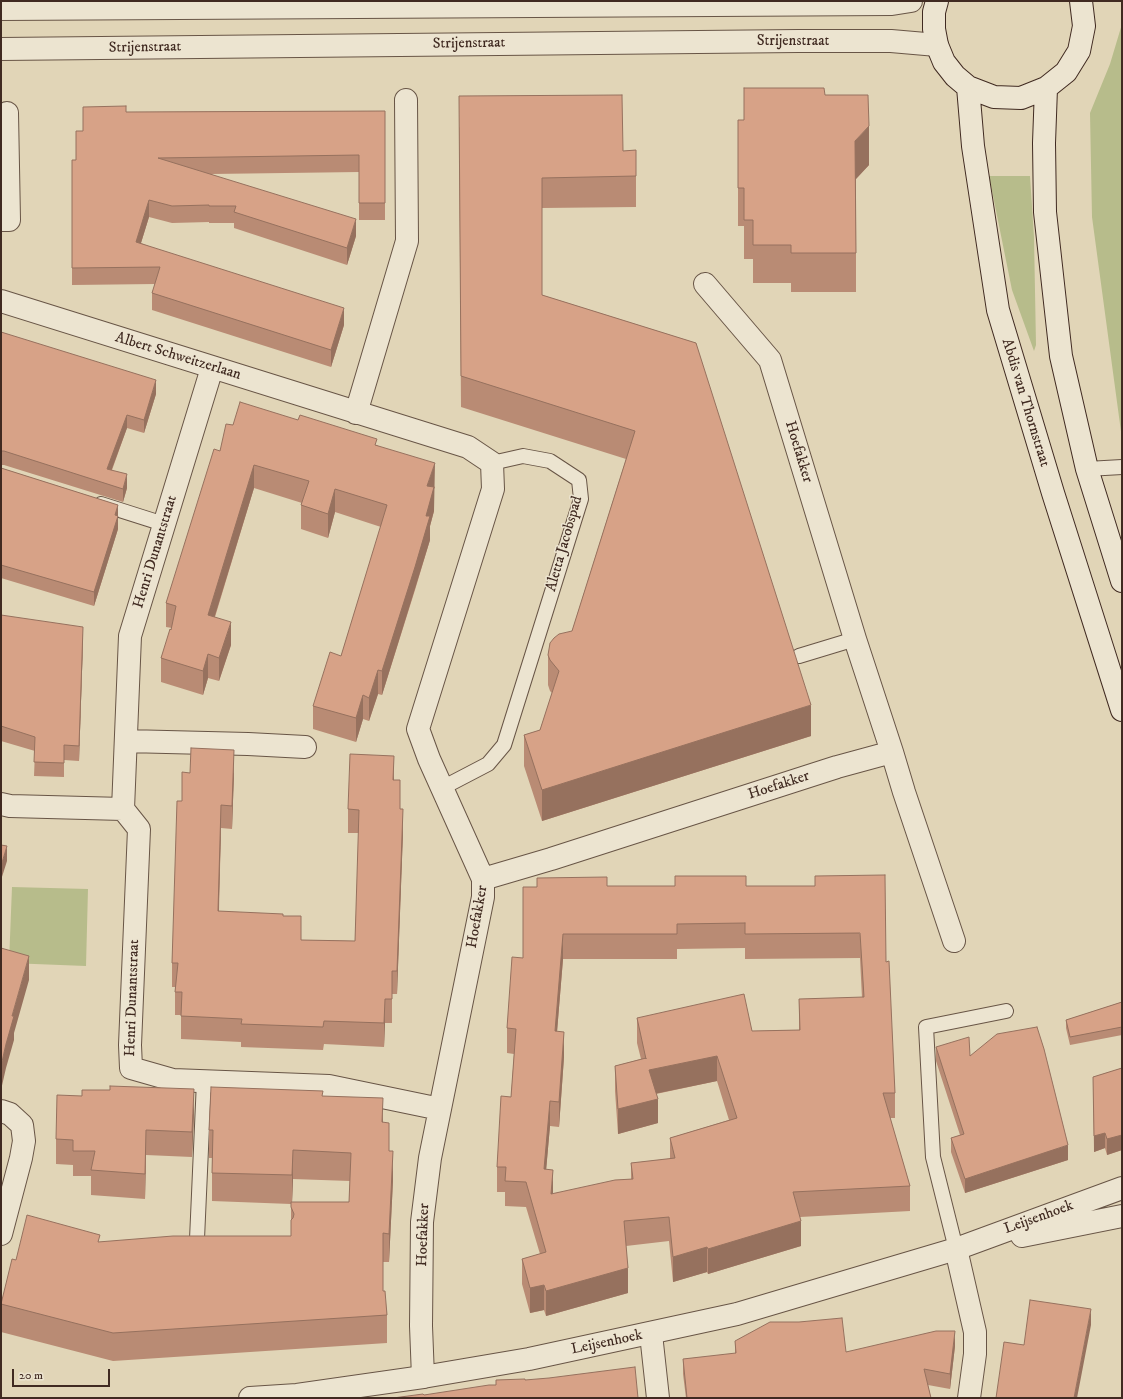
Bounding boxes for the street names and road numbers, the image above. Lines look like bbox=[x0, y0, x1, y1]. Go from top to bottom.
street label: Strijenstraat bbox=[757, 33, 829, 51]
street label: Strijenstraat bbox=[432, 34, 506, 54]
street label: Strijenstraat bbox=[108, 38, 182, 58]
street label: Albert Schweitzerlaan bbox=[113, 329, 243, 385]
street label: Abdis van Thornstraat bbox=[997, 337, 1053, 469]
street label: Hoefakker bbox=[780, 419, 816, 485]
street label: Henri Dunantstraat bbox=[130, 493, 182, 611]
street label: Aletta Jacobspad bbox=[543, 494, 587, 594]
street label: Hoefakker bbox=[746, 768, 812, 804]
street label: Hoefakker bbox=[464, 884, 492, 950]
street label: Henri Dunantstraat bbox=[122, 939, 144, 1057]
street label: Leijsenhoek bbox=[1002, 1197, 1076, 1239]
street label: Hoefakker bbox=[414, 1203, 434, 1267]
street label: Leijsenhoek bbox=[570, 1327, 644, 1359]

